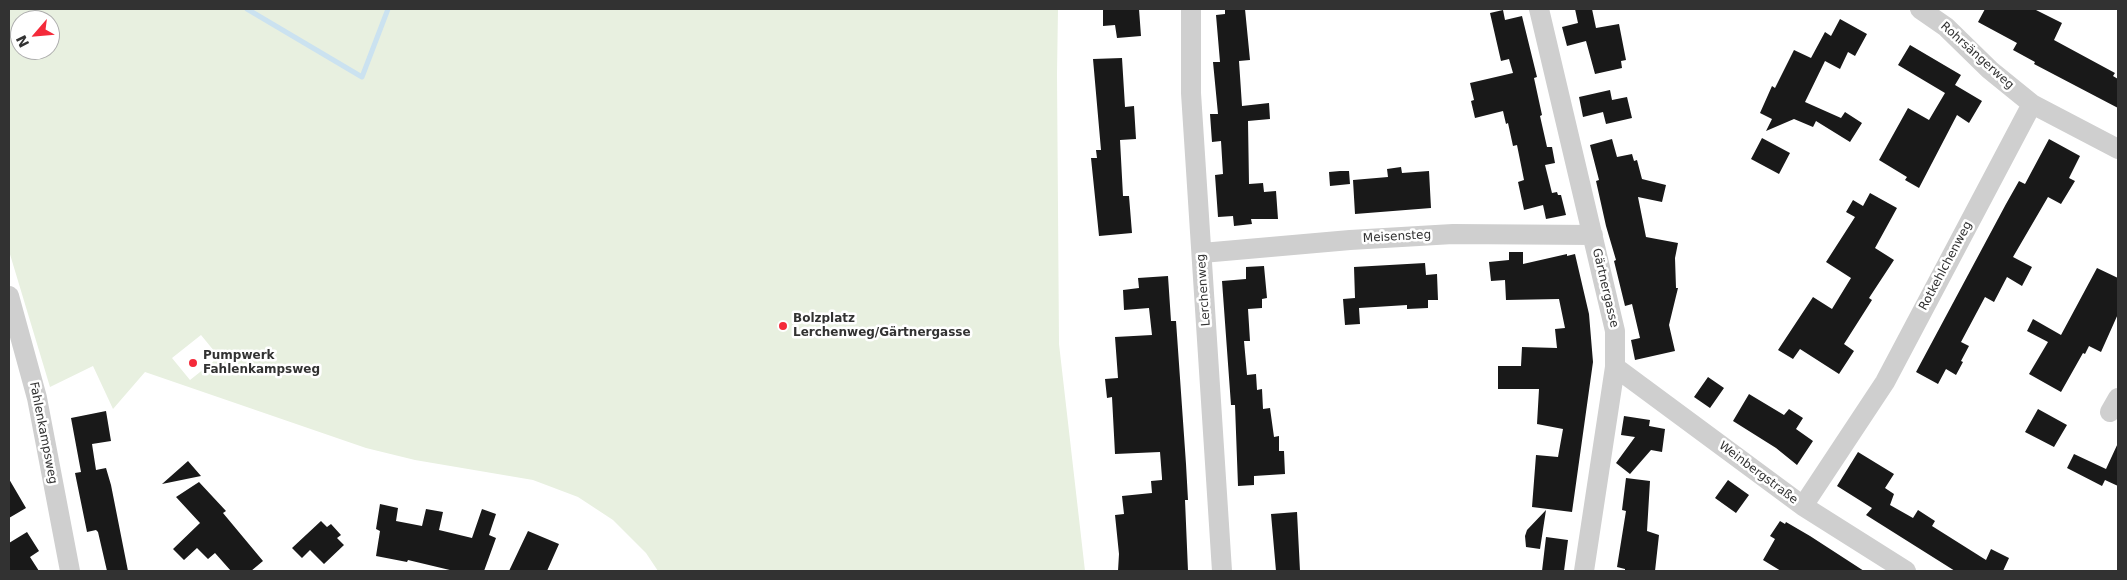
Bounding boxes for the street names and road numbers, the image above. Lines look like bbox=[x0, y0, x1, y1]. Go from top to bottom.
street label: Rohrsängerweg bbox=[1937, 19, 2017, 93]
street label: Rotkehlchenweg bbox=[1916, 219, 1976, 313]
street label: Meisensteg bbox=[1363, 228, 1431, 246]
street label: Gärtnergasse bbox=[1589, 247, 1621, 329]
street label: Lerchenweg bbox=[1194, 253, 1214, 327]
street label: Fahlenkampsweg bbox=[26, 381, 60, 485]
street label: Weinbergstraße bbox=[1716, 439, 1800, 507]

